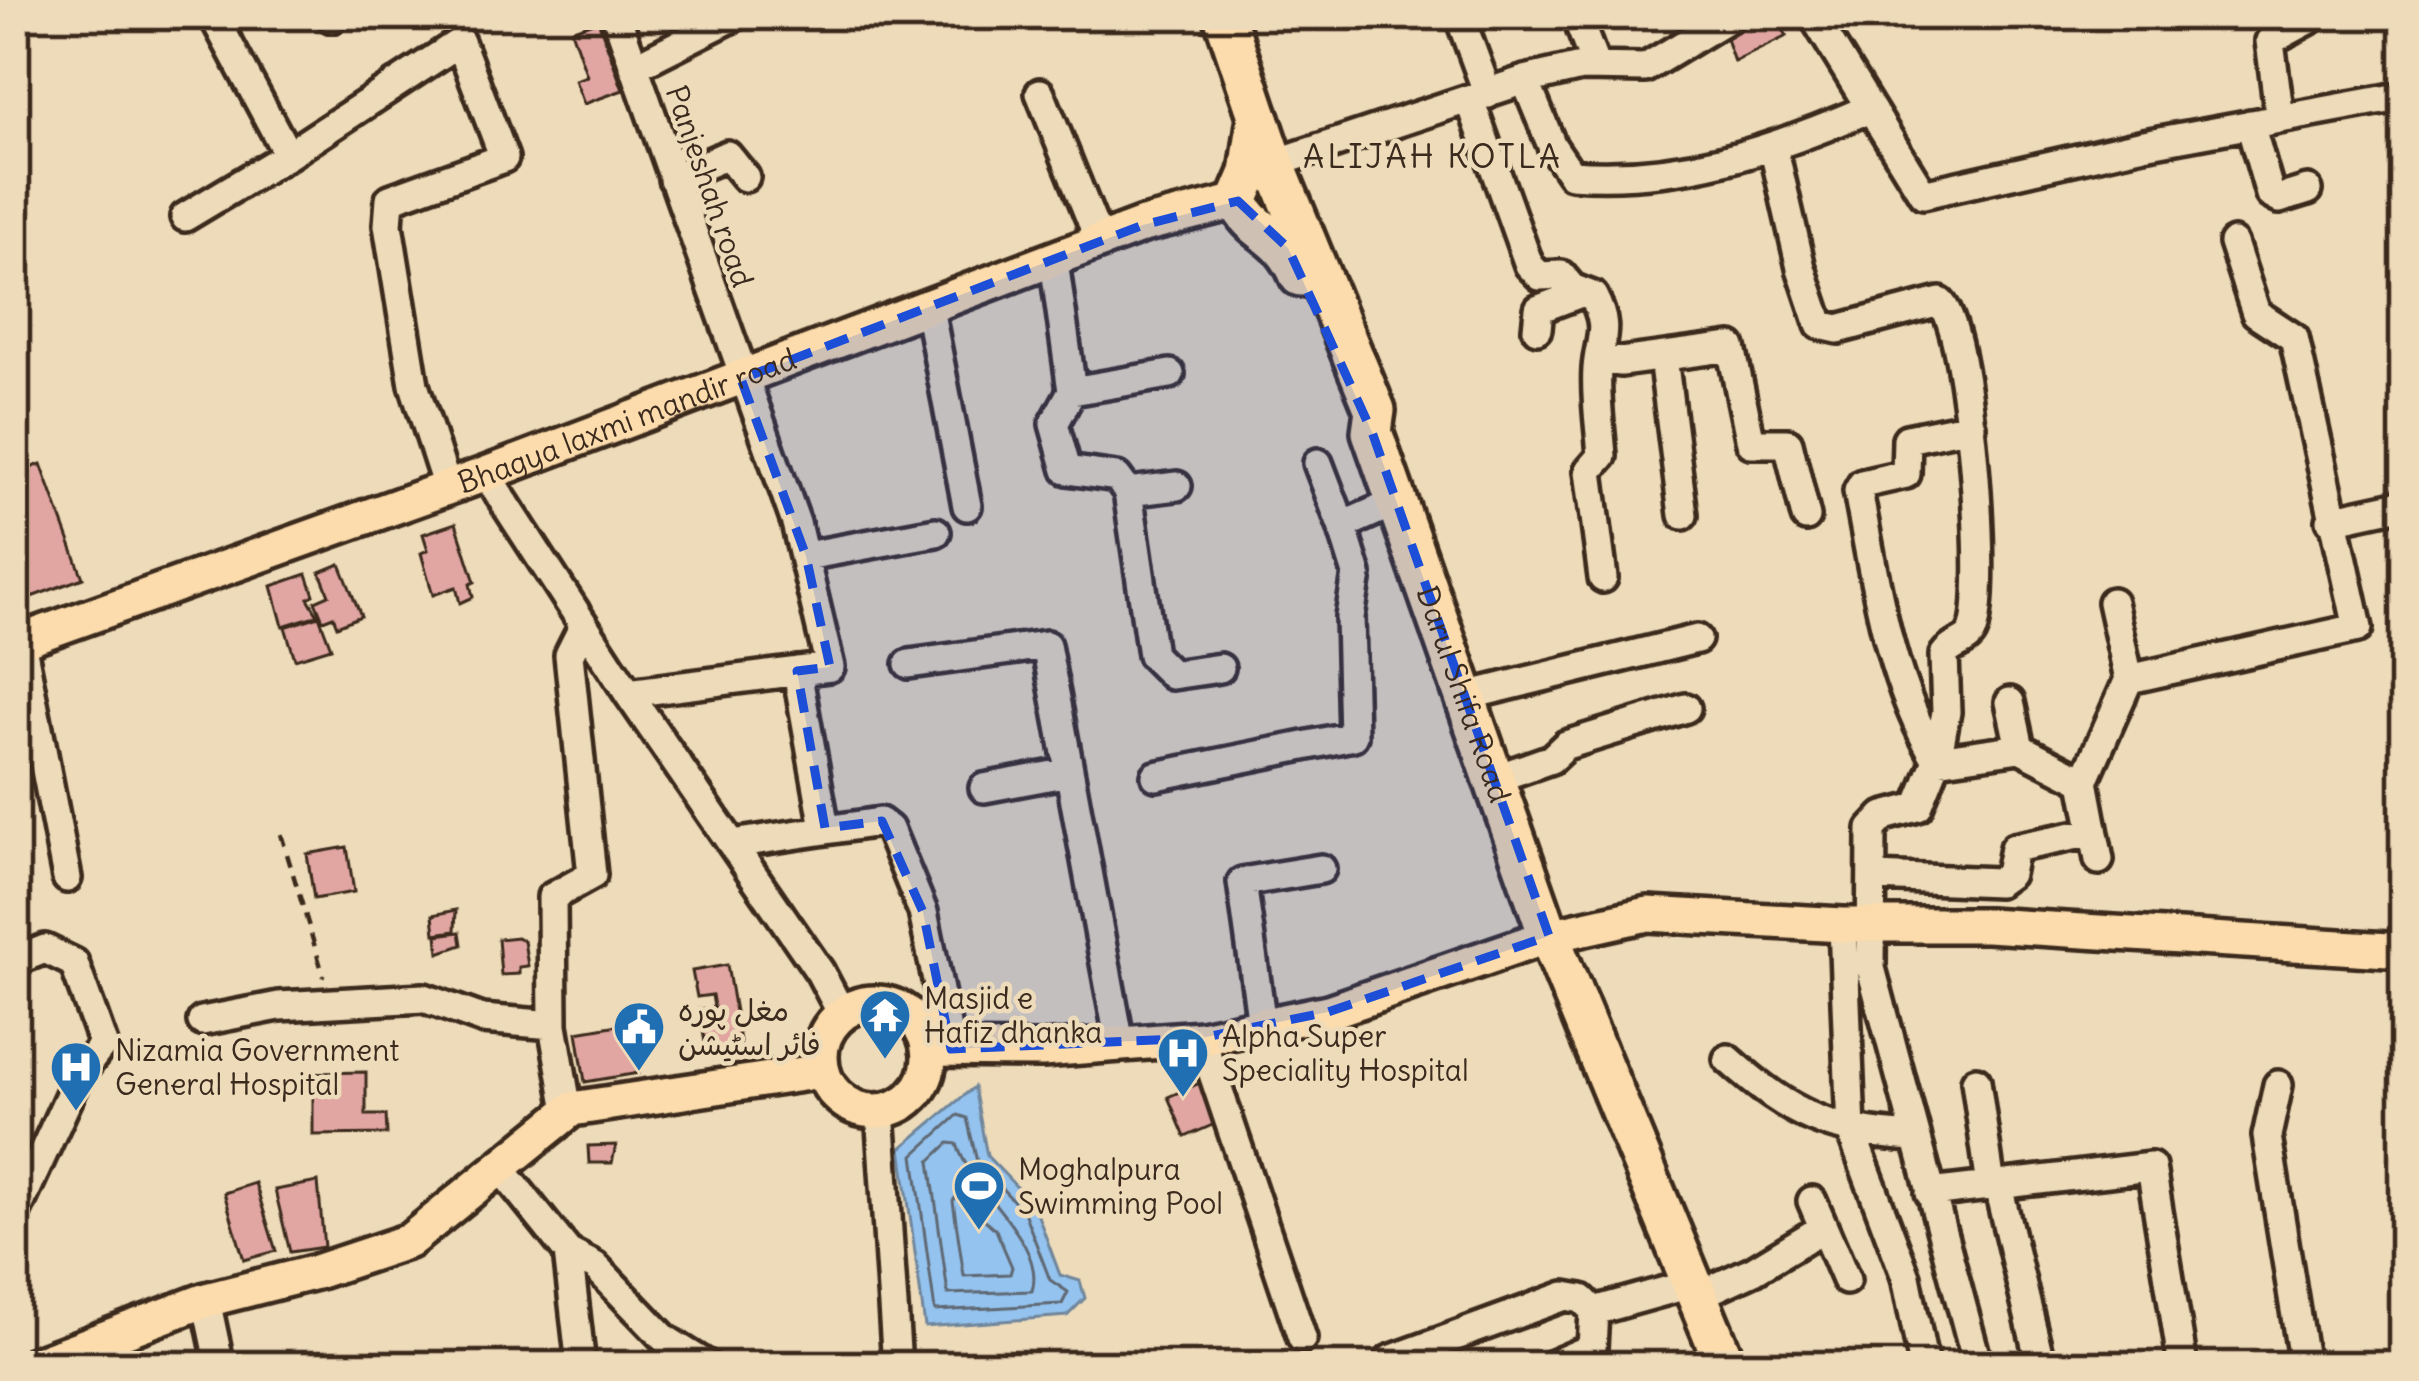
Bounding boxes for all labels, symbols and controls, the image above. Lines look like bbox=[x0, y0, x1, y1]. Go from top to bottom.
street label: Panjeshah road bbox=[658, 80, 762, 292]
district label: ALIJAH KOTLA bbox=[1303, 135, 1563, 177]
street label: Bhagya laxmi mandir road bbox=[452, 339, 801, 502]
street label: Darul Shifa Road bbox=[1409, 581, 1520, 807]
place label: Masjid e Hafiz dhanka bbox=[924, 979, 1102, 1051]
temple icon: Masjid e Hafiz dhanka bbox=[857, 987, 913, 1061]
place label: مغل پورہ فائر اسٹیشن bbox=[678, 991, 821, 1063]
public building icon: مغل پورہ فائر اسٹیشن bbox=[611, 999, 667, 1073]
place label: Alpha Super Speciality Hospital bbox=[1222, 1017, 1469, 1089]
hospital icon: Alpha Super Speciality Hospital bbox=[1155, 1025, 1211, 1099]
place label: Nizamia Government General Hospital bbox=[115, 1031, 399, 1103]
hospital icon: Nizamia Government General Hospital bbox=[48, 1039, 104, 1113]
place label: Moghalpura Swimming Pool bbox=[1018, 1150, 1223, 1222]
sports icon: Moghalpura Swimming Pool bbox=[951, 1158, 1007, 1232]

